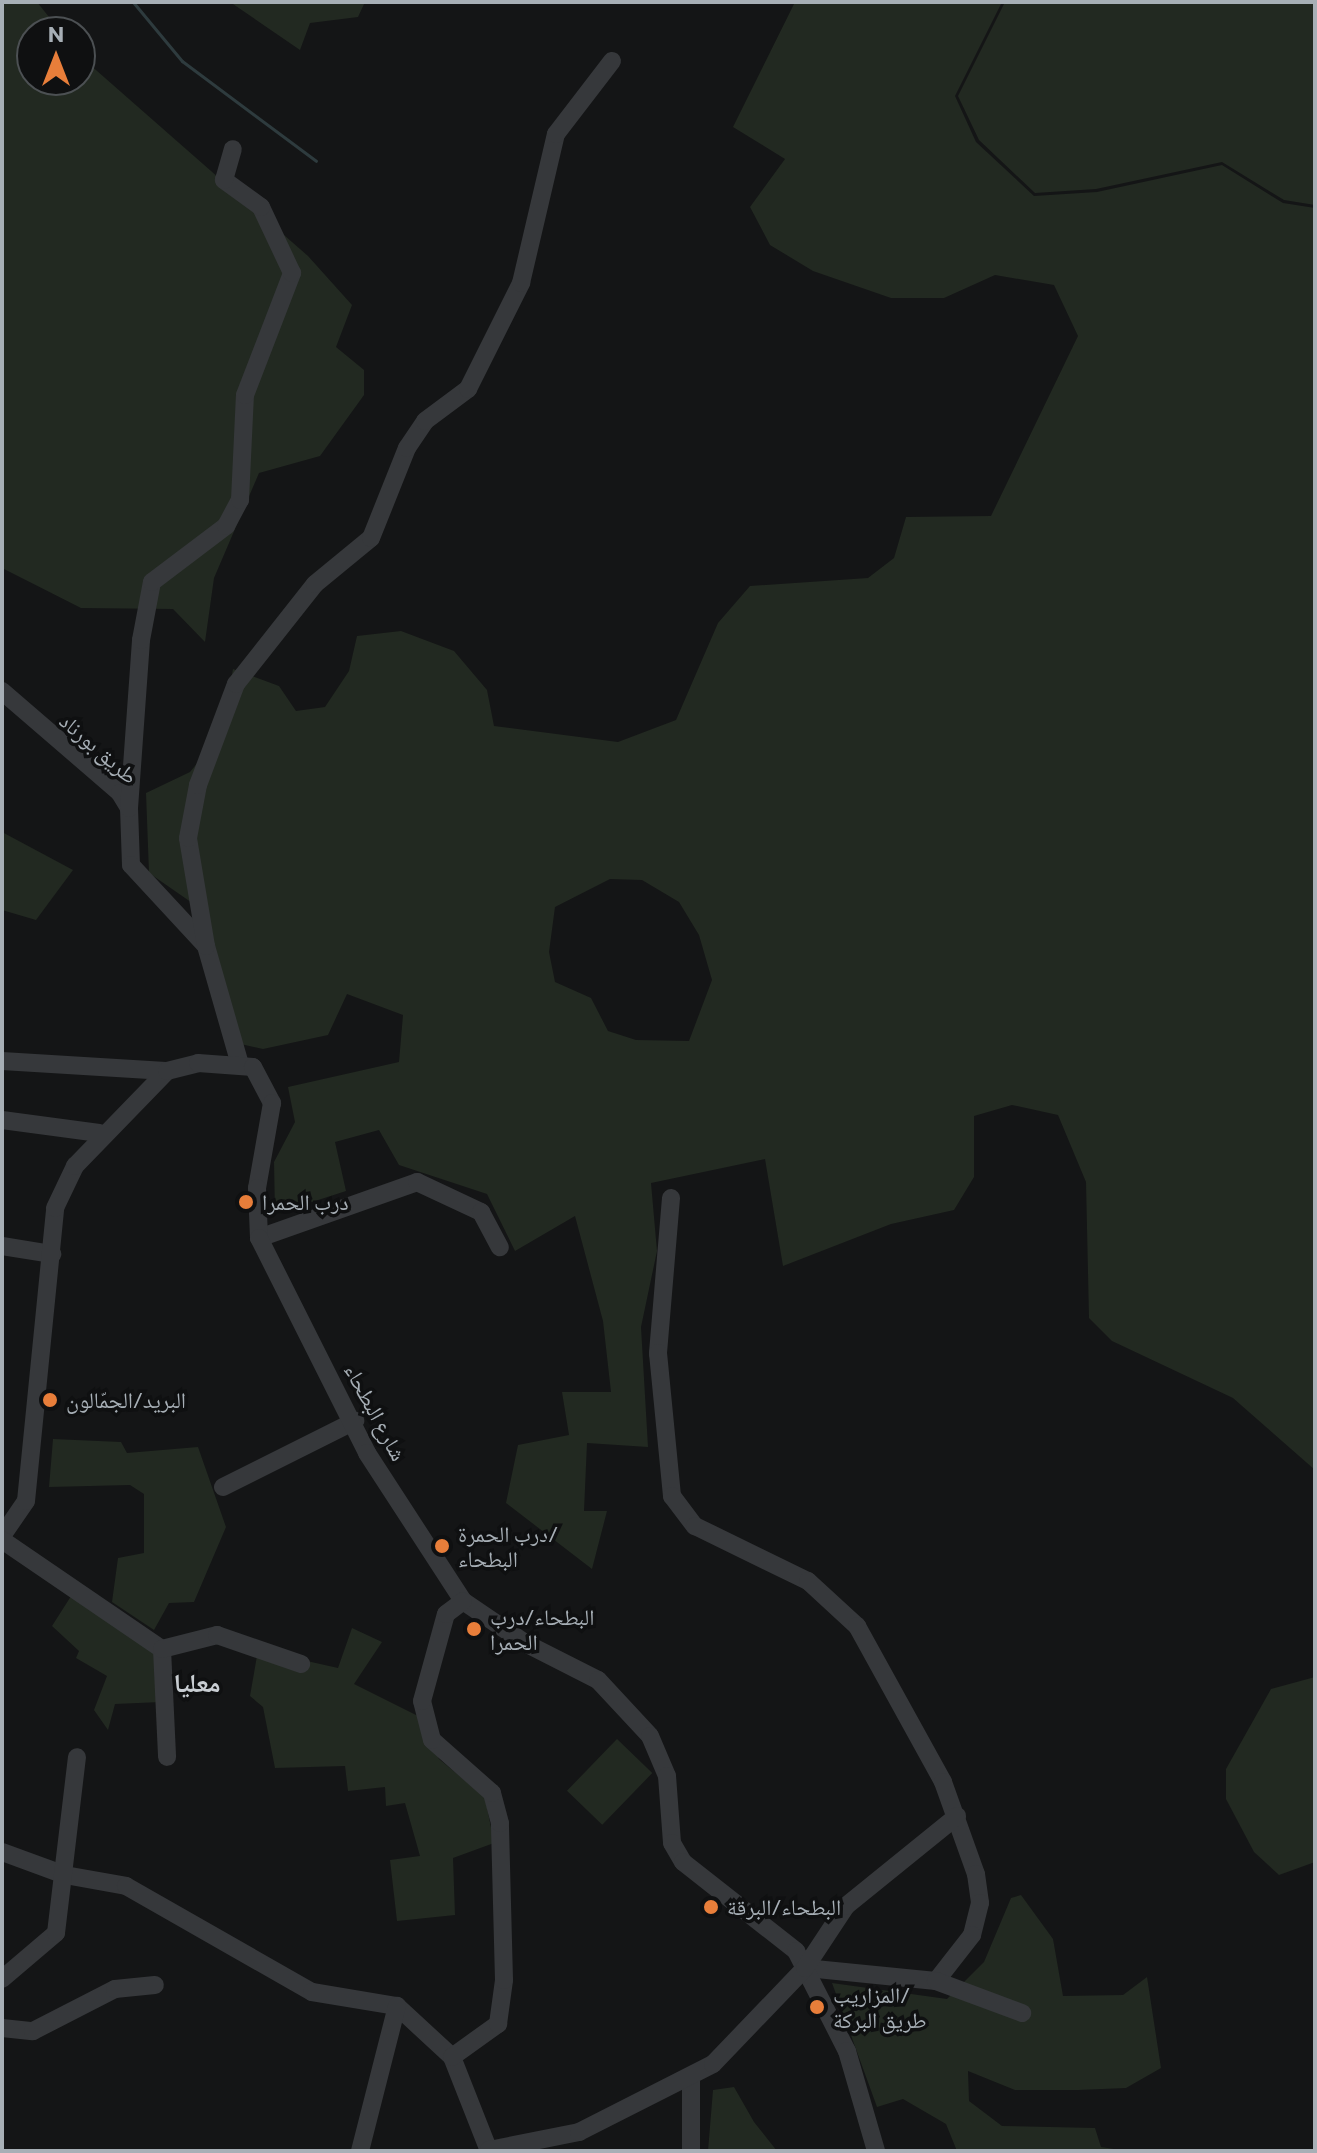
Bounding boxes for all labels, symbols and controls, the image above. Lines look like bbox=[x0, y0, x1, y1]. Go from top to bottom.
north arrow bbox=[16, 16, 96, 96]
text: N bbox=[48, 20, 64, 47]
street label: طريق بورناد bbox=[55, 707, 143, 789]
place label: درب الحمرا bbox=[262, 1189, 349, 1215]
marker: درب الحمرا bbox=[237, 1193, 255, 1211]
street label: شارع البطحاء bbox=[339, 1359, 413, 1465]
place label: البريد/الجمّالون bbox=[66, 1387, 186, 1413]
marker: البريد/الجمّالون bbox=[41, 1391, 59, 1409]
place label: درب الحمرة/ البطحاء bbox=[458, 1520, 558, 1572]
marker: درب الحمرة/ البطحاء bbox=[433, 1537, 451, 1555]
place label: البطحاء/درب الحمرا bbox=[490, 1603, 594, 1654]
marker: البطحاء/درب الحمرا bbox=[465, 1620, 483, 1638]
district label: معليا bbox=[173, 1666, 221, 1698]
place label: البطحاء/البرقة bbox=[727, 1894, 841, 1920]
marker: البطحاء/البرقة bbox=[702, 1898, 720, 1916]
place label: المزاريب/ طريق البركة bbox=[833, 1981, 927, 2032]
marker: المزاريب/ طريق البركة bbox=[808, 1998, 826, 2016]

